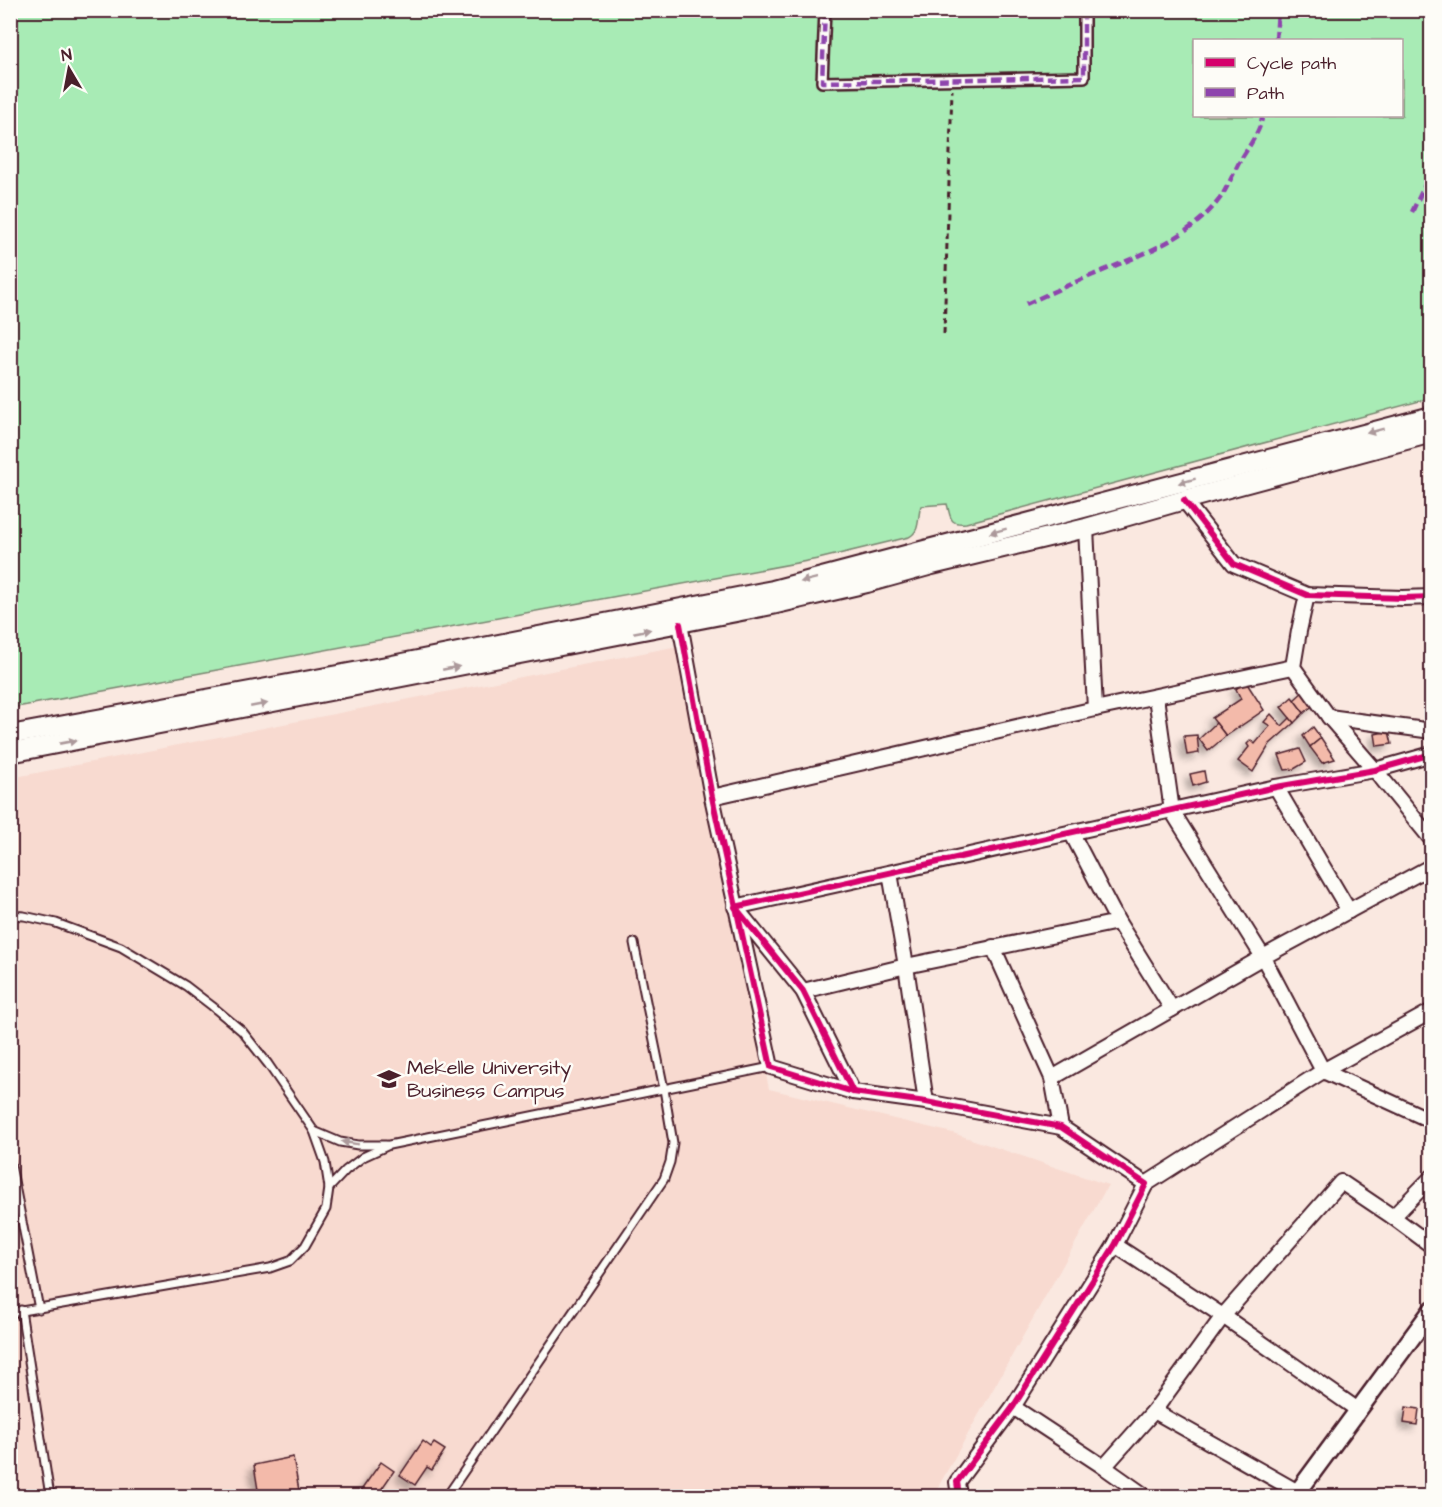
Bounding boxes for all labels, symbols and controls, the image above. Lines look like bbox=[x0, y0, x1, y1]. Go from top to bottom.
north arrow bbox=[39, 39, 99, 99]
legend bbox=[1193, 39, 1403, 117]
text: N bbox=[60, 44, 73, 67]
text: Cycle path bbox=[1247, 51, 1336, 77]
text: Path bbox=[1247, 81, 1284, 106]
one-way arrow bbox=[1366, 426, 1384, 436]
one-way arrow bbox=[1177, 477, 1195, 486]
one-way arrow bbox=[989, 527, 1007, 536]
one-way arrow bbox=[800, 576, 819, 586]
one-way arrow bbox=[633, 626, 652, 635]
one-way arrow bbox=[442, 663, 461, 672]
one-way arrow bbox=[250, 700, 269, 709]
one-way arrow bbox=[59, 737, 78, 746]
place label: Mekelle University Business Campus bbox=[407, 1054, 571, 1105]
school or university icon: Mekelle University Business Campus bbox=[376, 1066, 402, 1092]
one-way arrow bbox=[340, 1139, 359, 1148]

